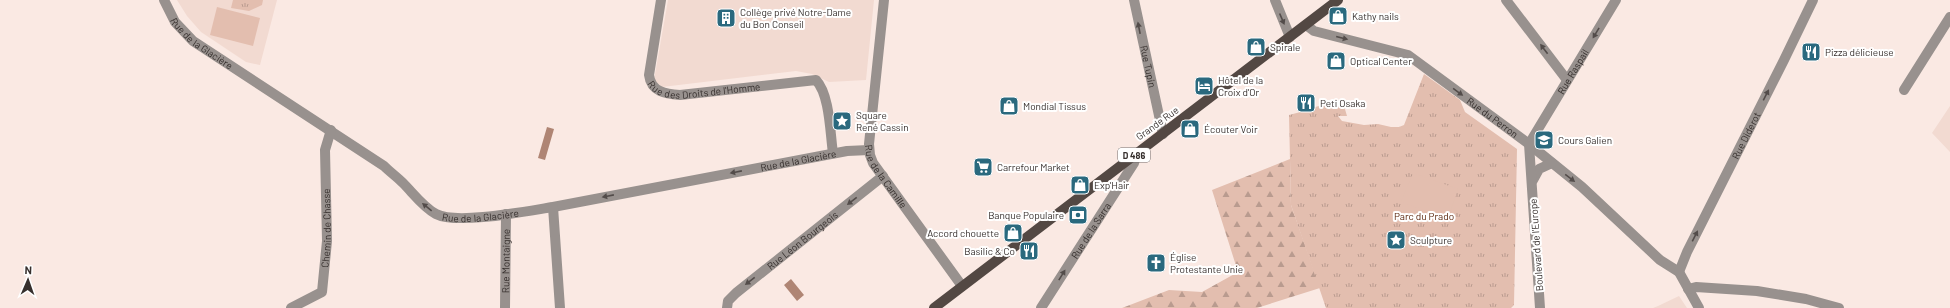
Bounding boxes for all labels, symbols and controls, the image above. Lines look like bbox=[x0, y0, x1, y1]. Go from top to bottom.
shop icon: Kathy nails bbox=[1327, 5, 1349, 27]
place label: Collège privé Notre-Dame du Bon Conseil bbox=[740, 6, 851, 30]
building icon: Collège privé Notre-Dame du Bon Conseil bbox=[715, 7, 737, 29]
place label: Kathy nails bbox=[1352, 10, 1399, 22]
one-way arrow bbox=[1279, 13, 1285, 25]
street label: Rue de la Glacière bbox=[168, 16, 235, 72]
one-way arrow bbox=[1136, 21, 1142, 34]
one-way arrow bbox=[1592, 28, 1600, 38]
one-way arrow bbox=[1336, 35, 1348, 41]
shop icon: Spirale bbox=[1245, 36, 1267, 58]
place label: Spirale bbox=[1270, 41, 1300, 53]
restaurant icon: Pizza délicieuse bbox=[1800, 41, 1822, 63]
one-way arrow bbox=[1539, 43, 1548, 54]
street label: Rue Tupin bbox=[1138, 44, 1159, 89]
place label: Pizza délicieuse bbox=[1825, 46, 1894, 58]
street label: Rue Raspail bbox=[1555, 47, 1591, 96]
shop icon: Optical Center bbox=[1325, 50, 1347, 72]
place label: Optical Center bbox=[1350, 55, 1412, 67]
place label: Hôtel de la Croix d'Or bbox=[1218, 74, 1263, 98]
hotel icon: Hôtel de la Croix d'Or bbox=[1193, 75, 1215, 97]
street label: Rue des Droits de l'Homme bbox=[645, 78, 761, 101]
one-way arrow bbox=[1452, 87, 1463, 96]
one-way arrow bbox=[1763, 90, 1769, 101]
restaurant icon: Peti Osaka bbox=[1295, 92, 1317, 114]
street label: Rue du Perron bbox=[1465, 94, 1521, 140]
shop icon: Mondial Tissus bbox=[998, 95, 1020, 117]
place label: Peti Osaka bbox=[1320, 97, 1365, 109]
place label: Mondial Tissus bbox=[1023, 100, 1086, 112]
street label: Grande Rue bbox=[1133, 104, 1181, 142]
place label: Square René Cassin bbox=[856, 109, 909, 133]
place icon: Square René Cassin bbox=[831, 110, 853, 132]
street label: Rue Diderot bbox=[1729, 110, 1763, 161]
shop icon: Écouter Voir bbox=[1179, 118, 1201, 140]
place label: Écouter Voir bbox=[1204, 123, 1258, 135]
school or university icon: Cours Galien bbox=[1533, 129, 1555, 151]
place label: Cours Galien bbox=[1558, 134, 1612, 146]
street label: Rue de la Camille bbox=[863, 144, 910, 210]
street label: Rue de la Glacière bbox=[759, 147, 837, 173]
road number: D 486 bbox=[1118, 148, 1150, 162]
supermarket icon: Carrefour Market bbox=[972, 156, 994, 178]
place label: Carrefour Market bbox=[997, 161, 1070, 173]
one-way arrow bbox=[730, 169, 742, 175]
one-way arrow bbox=[1565, 173, 1576, 182]
shop icon: Exp'Hair bbox=[1069, 174, 1091, 196]
place label: Exp'Hair bbox=[1094, 179, 1130, 191]
street label: Chemin de Chasse bbox=[318, 188, 333, 268]
one-way arrow bbox=[602, 193, 614, 199]
one-way arrow bbox=[847, 196, 858, 205]
street label: Boulevard de l'Europe bbox=[1527, 198, 1545, 292]
street label: Rue de la Sarra bbox=[1068, 200, 1113, 261]
one-way arrow bbox=[422, 202, 433, 211]
bank icon: Banque Populaire bbox=[1067, 204, 1089, 226]
street label: Rue de la Glacière bbox=[441, 207, 520, 224]
street label: Rue Léon Bourgeois bbox=[764, 208, 840, 272]
place label: Banque Populaire bbox=[988, 209, 1064, 221]
park label: Parc du Prado bbox=[1394, 210, 1454, 222]
shop icon: Accord chouette bbox=[1002, 222, 1024, 244]
place label: Accord chouette bbox=[927, 227, 999, 239]
street label: Rue Montaigne bbox=[499, 229, 512, 293]
place icon: Sculpture bbox=[1385, 229, 1407, 251]
one-way arrow bbox=[1692, 231, 1698, 242]
place label: Sculpture bbox=[1410, 234, 1452, 246]
restaurant icon: Basilic & Co bbox=[1018, 240, 1040, 262]
place label: Basilic & Co bbox=[964, 245, 1015, 257]
place label: Église Protestante Unie bbox=[1170, 251, 1243, 275]
church icon: Église Protestante Unie bbox=[1145, 252, 1167, 274]
north arrow bbox=[8, 260, 48, 300]
text: N bbox=[24, 263, 32, 276]
one-way arrow bbox=[1058, 270, 1066, 280]
one-way arrow bbox=[745, 277, 756, 286]

